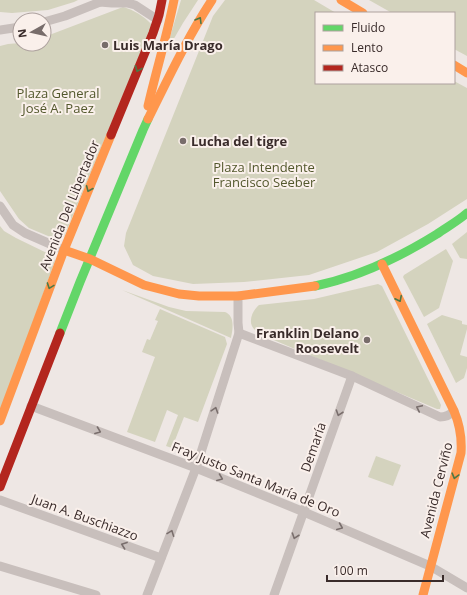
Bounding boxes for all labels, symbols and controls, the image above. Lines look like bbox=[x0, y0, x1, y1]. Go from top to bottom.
north arrow bbox=[12, 12, 52, 52]
legend bbox=[315, 12, 455, 84]
one-way arrow bbox=[194, 17, 201, 24]
text: Fluido bbox=[351, 19, 385, 36]
text: N bbox=[14, 28, 30, 39]
place label: Luis María Drago bbox=[113, 36, 223, 54]
text: Lento bbox=[351, 39, 383, 56]
marker: Luis María Drago bbox=[100, 40, 110, 50]
text: Atasco bbox=[351, 59, 388, 76]
one-way arrow bbox=[135, 66, 143, 73]
park label: Plaza General José A. Paez bbox=[17, 84, 99, 117]
place label: Lucha del tigre bbox=[191, 132, 287, 150]
marker: Lucha del tigre bbox=[178, 136, 188, 146]
street label: Avenida Del Libertador bbox=[35, 137, 104, 273]
park label: Plaza Intendente Francisco Seeber bbox=[213, 158, 316, 191]
one-way arrow bbox=[85, 186, 93, 193]
one-way arrow bbox=[47, 283, 55, 290]
one-way arrow bbox=[394, 294, 402, 302]
place label: Franklin Delano Roosevelt bbox=[256, 324, 359, 357]
marker: Franklin Delano Roosevelt bbox=[362, 335, 372, 345]
one-way arrow bbox=[416, 404, 423, 412]
one-way arrow bbox=[210, 407, 218, 414]
one-way arrow bbox=[335, 410, 343, 417]
street label: Demaría bbox=[296, 420, 330, 474]
one-way arrow bbox=[95, 427, 102, 435]
street label: Fray Justo Santa María de Oro bbox=[169, 437, 343, 521]
street label: Avenida Cerviño bbox=[415, 440, 457, 540]
one-way arrow bbox=[216, 473, 223, 481]
one-way arrow bbox=[451, 473, 459, 479]
street label: Juan A. Buschiazzo bbox=[27, 489, 141, 545]
one-way arrow bbox=[336, 523, 343, 531]
one-way arrow bbox=[166, 529, 174, 536]
one-way arrow bbox=[292, 532, 300, 539]
one-way arrow bbox=[121, 541, 128, 550]
scale bar bbox=[327, 557, 443, 583]
text: 100 m bbox=[333, 562, 368, 579]

